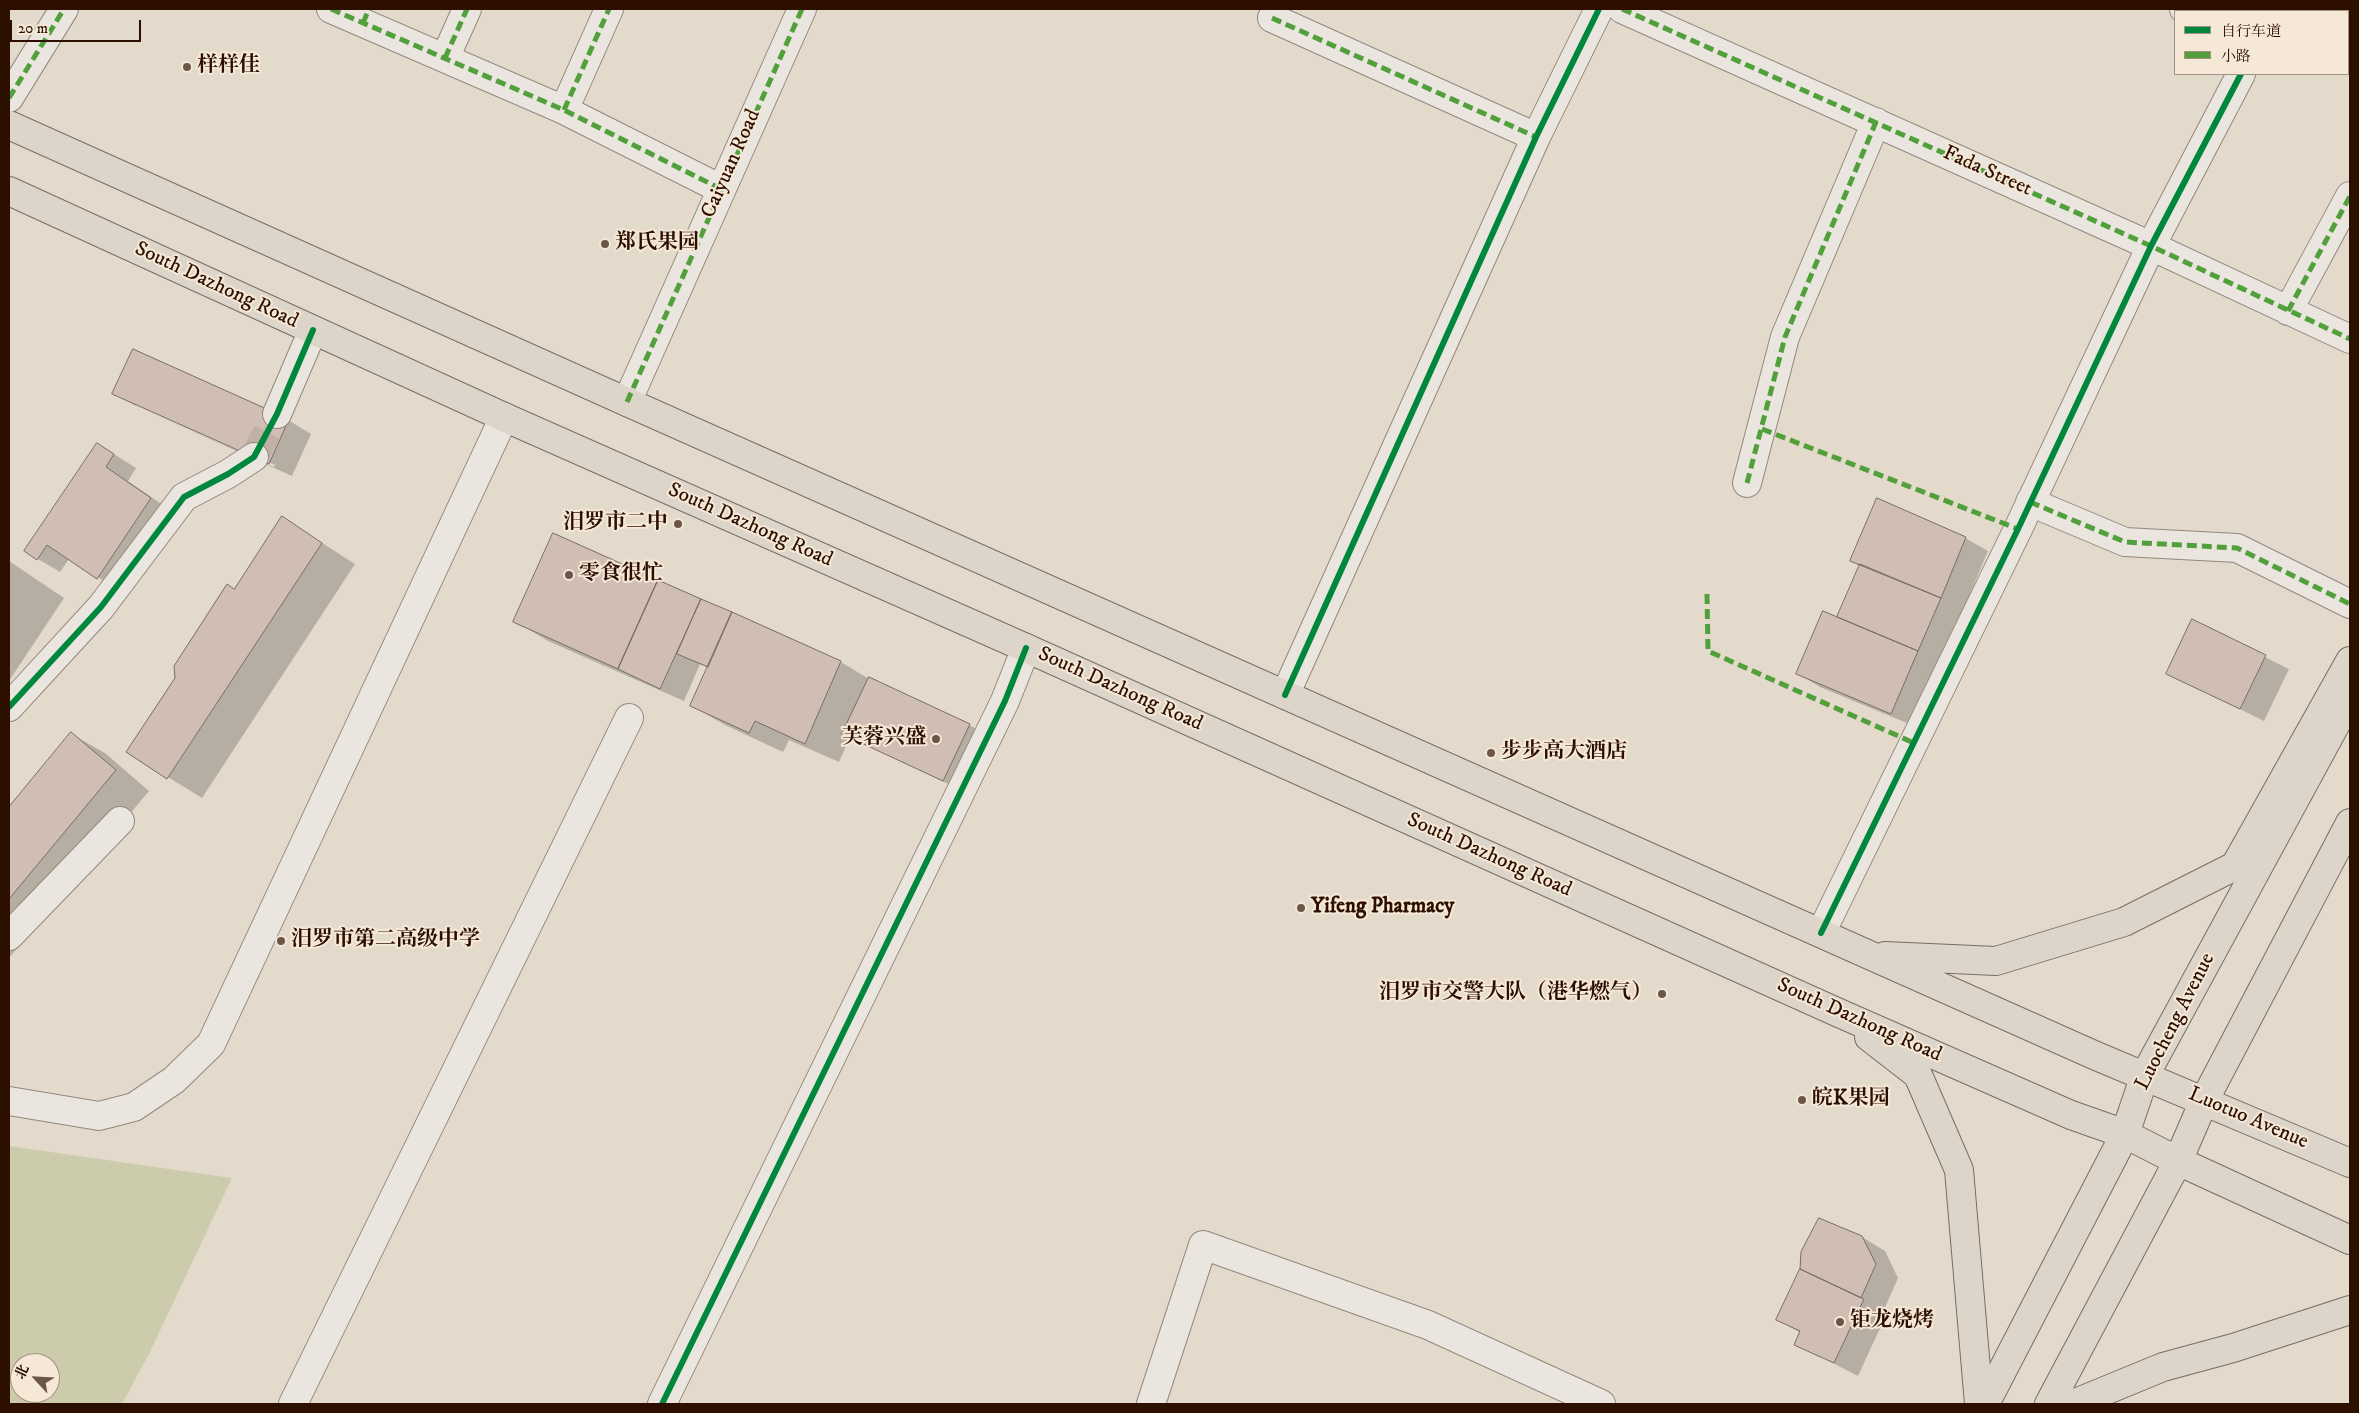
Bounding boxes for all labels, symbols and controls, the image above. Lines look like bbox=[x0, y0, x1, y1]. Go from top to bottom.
scale bar bbox=[12, 10, 144, 42]
legend bbox=[2174, 10, 2349, 75]
text: 20 m bbox=[18, 19, 48, 38]
text: 自行车道 bbox=[2221, 22, 2281, 41]
text: 小路 bbox=[2221, 47, 2251, 66]
place label: 样样佳 bbox=[197, 54, 260, 80]
marker: 样样佳 bbox=[181, 61, 193, 73]
street label: Caiyuan Road bbox=[697, 106, 767, 222]
street label: Fada Street bbox=[1939, 141, 2035, 203]
place label: 郑氏果园 bbox=[615, 231, 699, 257]
street label: South Dazhong Road bbox=[130, 237, 302, 335]
marker: 郑氏果园 bbox=[599, 238, 611, 250]
street label: South Dazhong Road bbox=[664, 478, 836, 574]
place label: 汨罗市二中 bbox=[563, 511, 668, 537]
marker: 汨罗市二中 bbox=[672, 518, 684, 530]
place label: 零食很忙 bbox=[579, 562, 663, 588]
marker: 零食很忙 bbox=[563, 569, 575, 581]
street label: South Dazhong Road bbox=[1034, 642, 1206, 738]
place label: 芙蓉兴盛 bbox=[842, 726, 926, 752]
marker: 芙蓉兴盛 bbox=[930, 733, 942, 745]
place label: 步步高大酒店 bbox=[1501, 740, 1627, 766]
marker: 步步高大酒店 bbox=[1485, 747, 1497, 759]
street label: South Dazhong Road bbox=[1403, 808, 1575, 904]
place label: Yifeng Pharmacy bbox=[1311, 895, 1454, 921]
marker: Yifeng Pharmacy bbox=[1295, 902, 1307, 914]
place label: 汨罗市第二高级中学 bbox=[291, 928, 480, 954]
marker: 汨罗市第二高级中学 bbox=[275, 935, 287, 947]
street label: Luocheng Avenue bbox=[2131, 949, 2221, 1095]
street label: South Dazhong Road bbox=[1773, 973, 1945, 1069]
place label: 汨罗市交警大队（港华燃气） bbox=[1379, 981, 1652, 1007]
marker: 汨罗市交警大队（港华燃气） bbox=[1656, 988, 1668, 1000]
street label: Luotuo Avenue bbox=[2184, 1082, 2312, 1156]
place label: 皖K果园 bbox=[1812, 1087, 1890, 1113]
marker: 皖K果园 bbox=[1796, 1094, 1808, 1106]
place label: 钜龙烧烤 bbox=[1850, 1309, 1934, 1335]
marker: 钜龙烧烤 bbox=[1834, 1316, 1846, 1328]
north arrow bbox=[10, 1353, 60, 1403]
text: 北 bbox=[11, 1362, 33, 1382]

